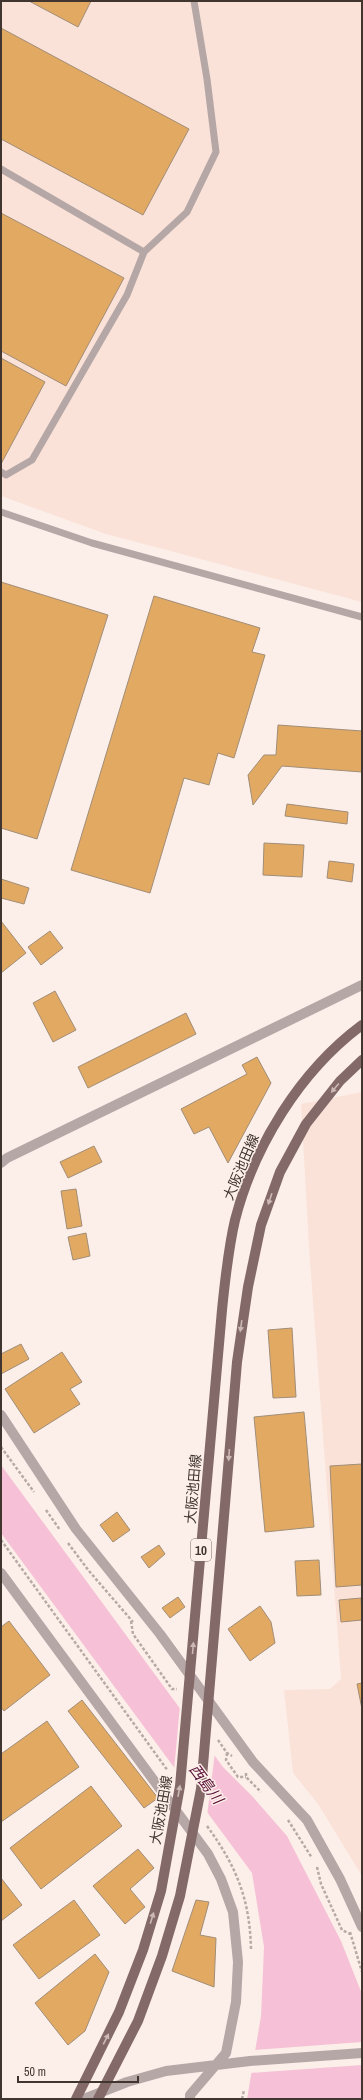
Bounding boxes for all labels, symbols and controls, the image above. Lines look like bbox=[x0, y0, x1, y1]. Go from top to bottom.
one-way arrow bbox=[330, 1082, 339, 1093]
street label: 大阪池田線 bbox=[219, 1131, 263, 1203]
one-way arrow bbox=[266, 1193, 272, 1205]
one-way arrow bbox=[238, 1320, 244, 1332]
one-way arrow bbox=[226, 1449, 233, 1461]
street label: 大阪池田線 bbox=[181, 1453, 205, 1525]
road number: 10 bbox=[191, 1539, 211, 1561]
one-way arrow bbox=[189, 1642, 196, 1654]
water label: 西島川 bbox=[184, 1759, 230, 1810]
street label: 大阪池田線 bbox=[146, 1774, 176, 1846]
one-way arrow bbox=[177, 1785, 183, 1797]
one-way arrow bbox=[149, 1912, 155, 1924]
one-way arrow bbox=[103, 2033, 109, 2045]
scale bar bbox=[18, 2058, 138, 2084]
text: 50 m bbox=[24, 2064, 46, 2080]

